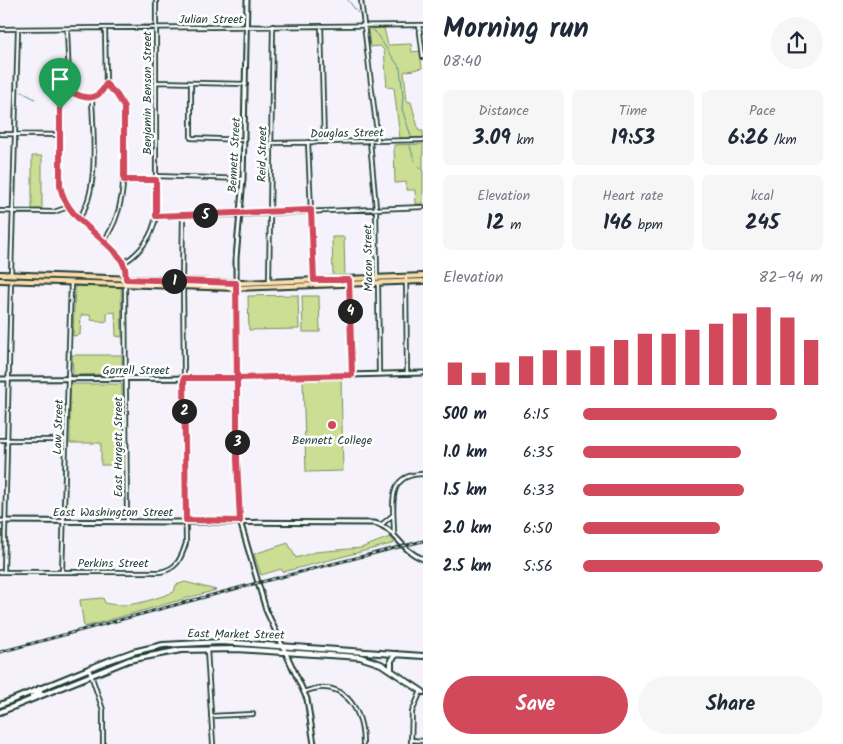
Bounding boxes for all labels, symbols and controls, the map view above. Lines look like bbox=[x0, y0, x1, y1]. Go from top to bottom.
text: Morning run bbox=[443, 7, 589, 52]
street label: Julian Street bbox=[179, 10, 244, 29]
button: share bbox=[771, 17, 823, 69]
street label: Benjamin Benson Street bbox=[138, 31, 157, 155]
text: 08:40 bbox=[443, 49, 481, 74]
pin bbox=[39, 58, 81, 109]
icon: arrive bbox=[46, 65, 74, 93]
text: Distance bbox=[479, 100, 529, 122]
text: Time bbox=[619, 100, 647, 122]
text: Pace bbox=[749, 100, 776, 122]
street label: Bennett Street bbox=[223, 116, 246, 193]
text: 3.09 bbox=[473, 122, 511, 155]
text: 19:53 bbox=[611, 122, 655, 155]
text: 6:26 bbox=[728, 122, 768, 155]
street label: Douglas Street bbox=[310, 123, 384, 144]
street label: Reid Street bbox=[253, 125, 272, 182]
text: km bbox=[511, 129, 534, 151]
text: /km bbox=[768, 129, 797, 151]
text: Elevation bbox=[477, 185, 530, 207]
text: Heart rate bbox=[603, 185, 663, 207]
text: kcal bbox=[751, 185, 774, 207]
pin: 5 bbox=[192, 202, 218, 228]
text: 5 bbox=[202, 204, 209, 226]
text: 12 bbox=[486, 207, 505, 240]
text: 146 bbox=[603, 207, 632, 240]
text: 245 bbox=[745, 207, 779, 240]
text: m bbox=[505, 214, 521, 236]
text: bpm bbox=[632, 214, 663, 236]
street label: Macon Street bbox=[358, 224, 379, 292]
text: Elevation bbox=[443, 265, 504, 290]
text: 82–94 m bbox=[759, 265, 823, 290]
pin: 1 bbox=[162, 268, 186, 294]
text: 1 bbox=[172, 270, 177, 292]
pin: 4 bbox=[338, 298, 362, 324]
text: 4 bbox=[347, 300, 354, 322]
street label: Gorrell Street bbox=[102, 361, 170, 380]
street label: East Hargett Street bbox=[109, 396, 128, 497]
pin: 2 bbox=[172, 398, 196, 424]
street label: Law Street bbox=[48, 399, 69, 455]
text: 2 bbox=[180, 400, 189, 422]
text: 500 m bbox=[443, 402, 487, 427]
text: 6:15 bbox=[523, 402, 549, 427]
marker: Bennett College bbox=[326, 419, 338, 431]
pin: 3 bbox=[224, 430, 250, 454]
text: 3 bbox=[234, 431, 241, 453]
place label: Bennett College bbox=[292, 431, 373, 450]
text: 1.0 km bbox=[443, 440, 487, 465]
text: 6:35 bbox=[523, 440, 554, 465]
text: 1.5 km bbox=[443, 478, 487, 503]
text: 6:33 bbox=[523, 478, 554, 503]
street label: East Washington Street bbox=[53, 503, 174, 522]
text: 2.0 km bbox=[443, 516, 491, 541]
text: 6:50 bbox=[523, 516, 552, 541]
street label: Perkins Street bbox=[77, 554, 149, 573]
text: 2.5 km bbox=[443, 554, 491, 579]
text: 5:56 bbox=[523, 554, 553, 579]
street label: East Market Street bbox=[187, 624, 285, 645]
button: Save bbox=[443, 676, 628, 734]
button: Share bbox=[638, 676, 823, 734]

